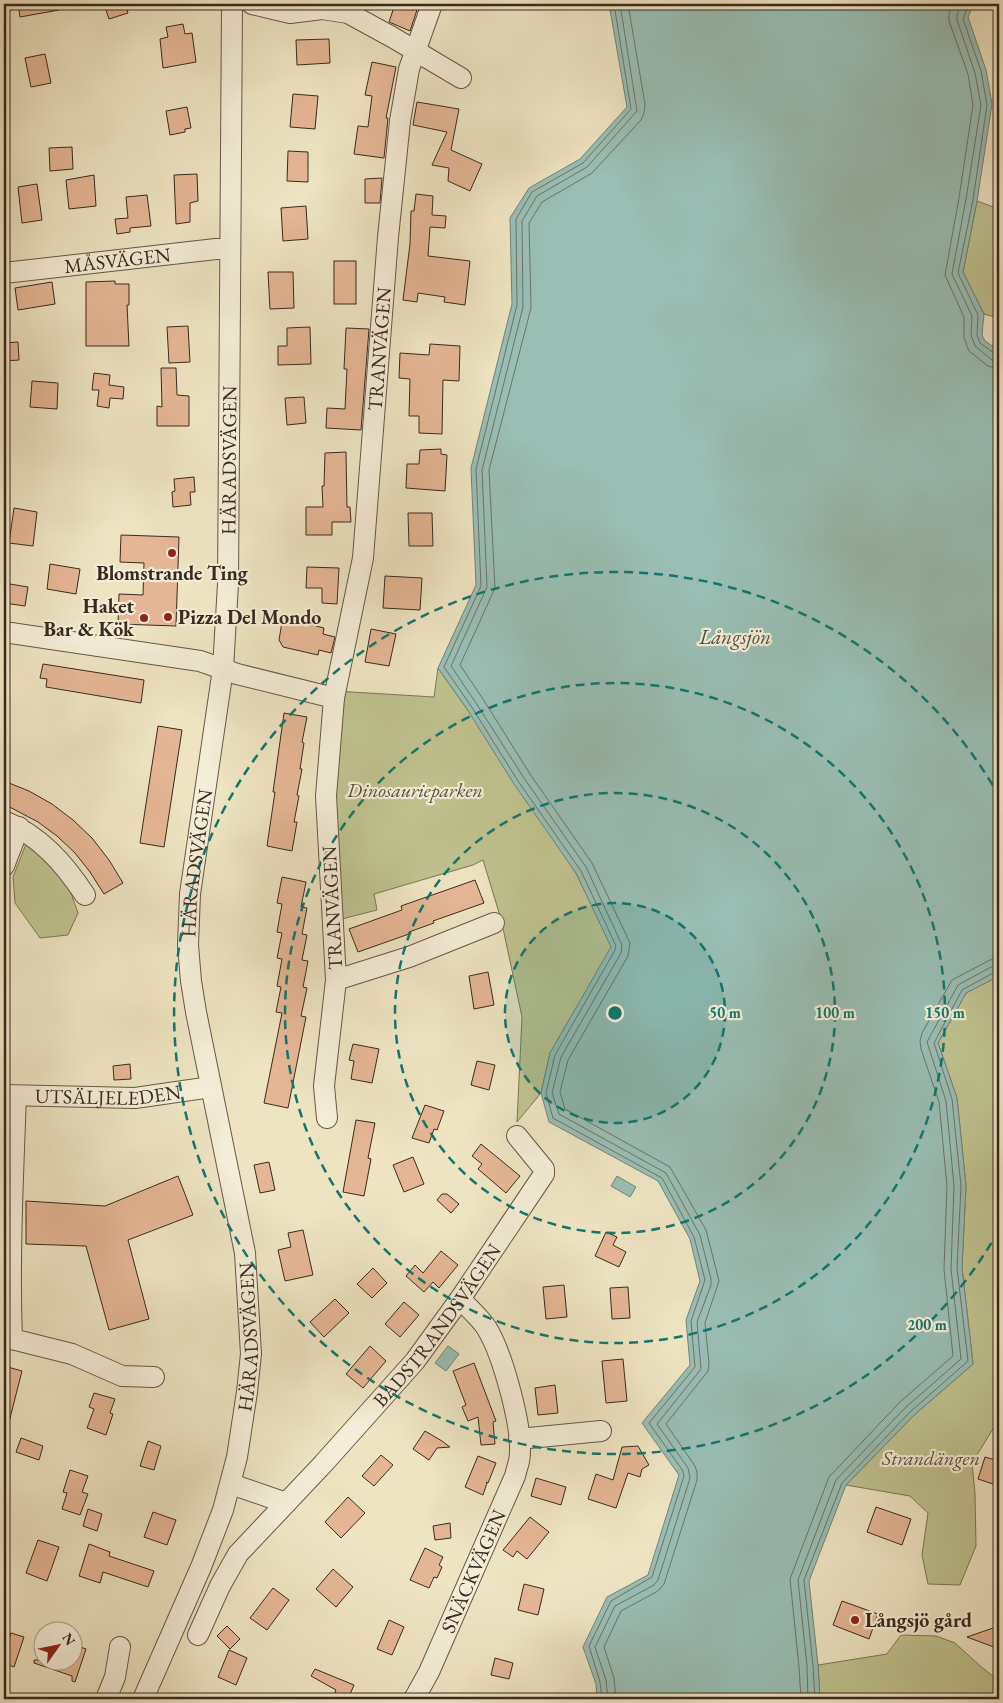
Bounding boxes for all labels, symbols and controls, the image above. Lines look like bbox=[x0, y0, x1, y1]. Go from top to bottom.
street label: MÅSVÄGEN bbox=[63, 241, 172, 279]
street label: TRANVÄGEN bbox=[362, 286, 397, 412]
street label: HÄRADSVÄGEN bbox=[215, 385, 242, 535]
marker: Blomstrande Ting bbox=[166, 547, 178, 559]
place label: Blomstrande Ting bbox=[96, 560, 249, 586]
place label: Haket Bar & Kök bbox=[43, 593, 135, 642]
place label: Pizza Del Mondo bbox=[178, 604, 321, 630]
marker: Pizza Del Mondo bbox=[162, 611, 174, 623]
marker: Haket Bar & Kök bbox=[138, 612, 150, 624]
water label: Långsjön bbox=[698, 623, 771, 650]
park label: Dinosaurieparken bbox=[346, 777, 483, 803]
street label: HÄRADSVÄGEN bbox=[175, 787, 218, 938]
street label: TRANVÄGEN bbox=[316, 845, 348, 971]
text: 50 m bbox=[709, 1003, 741, 1022]
text: 100 m bbox=[815, 1003, 855, 1022]
text: 150 m bbox=[925, 1003, 965, 1022]
centre of rings bbox=[606, 1004, 624, 1022]
street label: UTSÄLJELEDEN bbox=[35, 1079, 183, 1111]
street label: BADSTRANDSVÄGEN bbox=[367, 1238, 507, 1413]
street label: HÄRADSVÄGEN bbox=[231, 1262, 264, 1413]
text: 200 m bbox=[907, 1315, 947, 1334]
park label: Strandängen bbox=[881, 1445, 980, 1471]
street label: SNÄCKVÄGEN bbox=[435, 1505, 512, 1637]
place label: Långsjö gård bbox=[865, 1607, 972, 1633]
marker: Långsjö gård bbox=[849, 1614, 861, 1626]
north arrow bbox=[32, 1620, 82, 1670]
text: N bbox=[58, 1629, 80, 1649]

